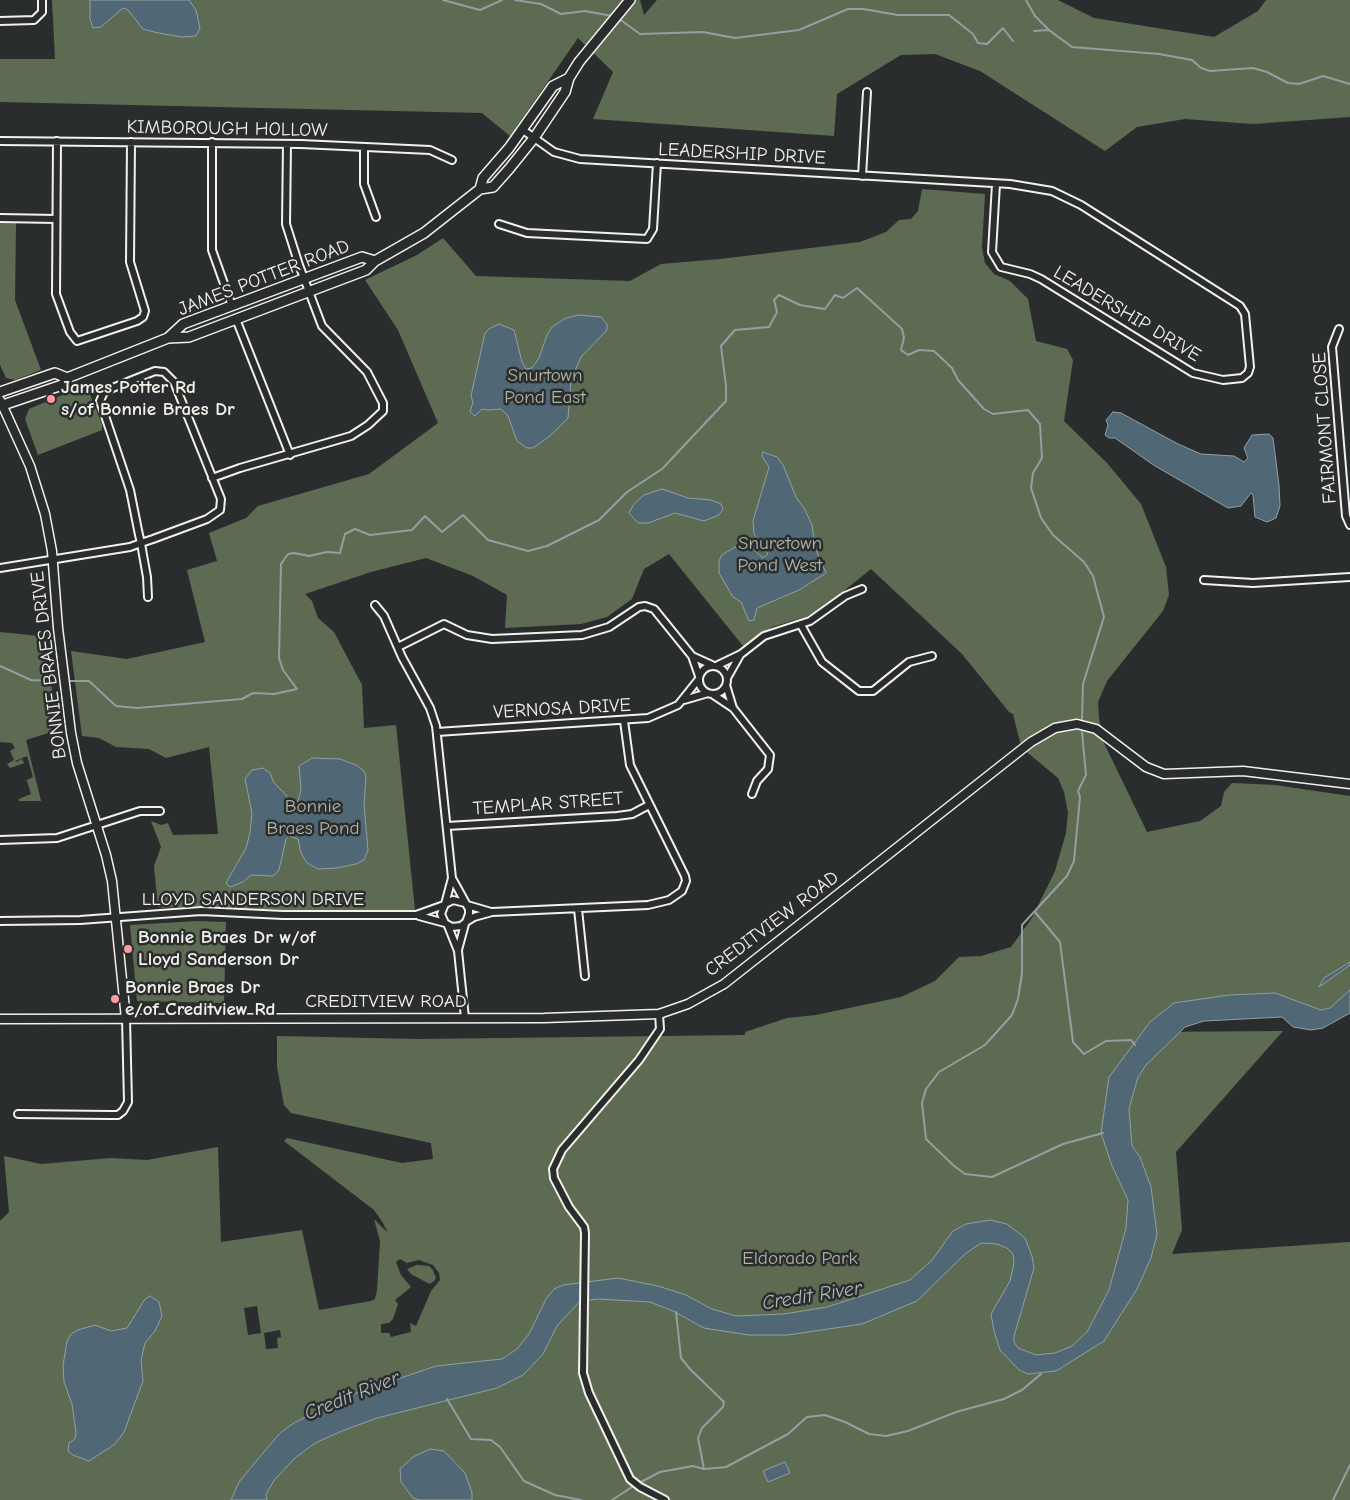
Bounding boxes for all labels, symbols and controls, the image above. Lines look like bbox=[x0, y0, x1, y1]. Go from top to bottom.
street label: KIMBOROUGH HOLLOW bbox=[126, 116, 328, 142]
street label: LEADERSHIP DRIVE bbox=[658, 138, 826, 170]
street label: JAMES POTTER ROAD bbox=[175, 235, 353, 321]
street label: LEADERSHIP DRIVE bbox=[1049, 261, 1205, 367]
street label: FAIRMONT CLOSE bbox=[1308, 351, 1342, 505]
park label: Snurtown Pond East bbox=[504, 365, 586, 409]
place label: James Potter Rd s/of Bonnie Braes Dr bbox=[61, 377, 235, 421]
marker: James Potter Rd s/of Bonnie Braes Dr bbox=[45, 393, 57, 405]
park label: Snuretown Pond West bbox=[738, 533, 822, 577]
street label: BONNIE BRAES DRIVE bbox=[26, 570, 72, 760]
street label: VERNOSA DRIVE bbox=[493, 694, 631, 724]
street label: TEMPLAR STREET bbox=[472, 787, 624, 821]
park label: Bonnie Braes Pond bbox=[266, 796, 360, 840]
street label: CREDITVIEW ROAD bbox=[701, 866, 843, 982]
street label: LLOYD SANDERSON DRIVE bbox=[142, 889, 364, 911]
place label: Bonnie Braes Dr w/of Lloyd Sanderson Dr bbox=[138, 927, 315, 971]
marker: Bonnie Braes Dr w/of Lloyd Sanderson Dr bbox=[122, 943, 134, 955]
place label: Bonnie Braes Dr e/of Creditview Rd bbox=[125, 977, 275, 1021]
street label: CREDITVIEW ROAD bbox=[305, 991, 467, 1013]
marker: Bonnie Braes Dr e/of Creditview Rd bbox=[109, 993, 121, 1005]
park label: Eldorado Park bbox=[742, 1248, 858, 1270]
water label: Credit River bbox=[760, 1276, 864, 1316]
water label: Credit River bbox=[301, 1366, 403, 1426]

